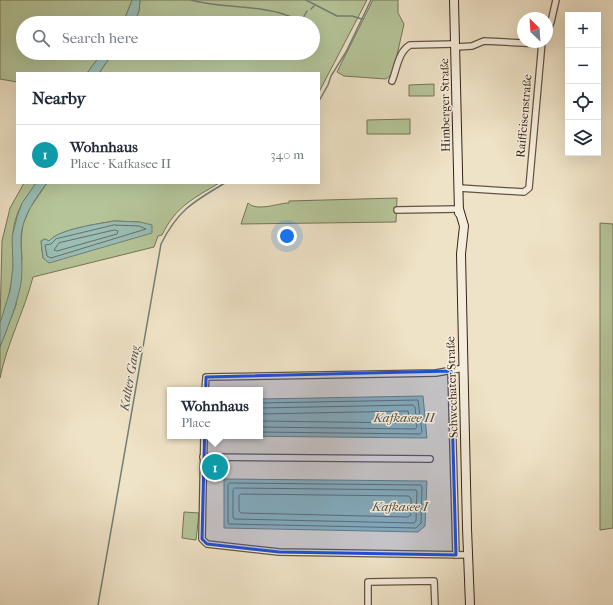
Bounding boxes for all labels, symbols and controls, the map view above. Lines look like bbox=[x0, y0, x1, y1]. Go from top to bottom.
north arrow bbox=[517, 12, 553, 48]
map controls bbox=[565, 12, 601, 156]
button: + bbox=[565, 12, 601, 48]
search box bbox=[16, 16, 320, 60]
icon: search bbox=[30, 27, 52, 49]
text: Search here bbox=[62, 29, 138, 47]
button: − bbox=[565, 48, 601, 84]
street label: Himberger Straße bbox=[437, 58, 453, 152]
street label: Raiffeisenstraße bbox=[513, 74, 535, 158]
button: locate bbox=[565, 84, 601, 120]
text: Nearby bbox=[32, 88, 86, 108]
button: layers bbox=[565, 120, 601, 156]
text: Wohnhaus bbox=[70, 138, 138, 156]
text: 1 bbox=[43, 147, 47, 162]
text: 340 m bbox=[270, 147, 304, 162]
text: Place · Kafkasee II bbox=[70, 156, 171, 171]
your location bbox=[277, 226, 297, 246]
street label: Schwechater Straße bbox=[443, 336, 461, 438]
water label: Kalter Gang bbox=[116, 343, 143, 413]
popup bbox=[167, 387, 263, 439]
text: Wohnhaus bbox=[181, 397, 249, 415]
water label: Kafkasee II bbox=[372, 410, 436, 425]
text: Place bbox=[181, 415, 211, 430]
pin: 1 bbox=[202, 452, 228, 482]
water label: Kafkasee I bbox=[371, 499, 430, 514]

